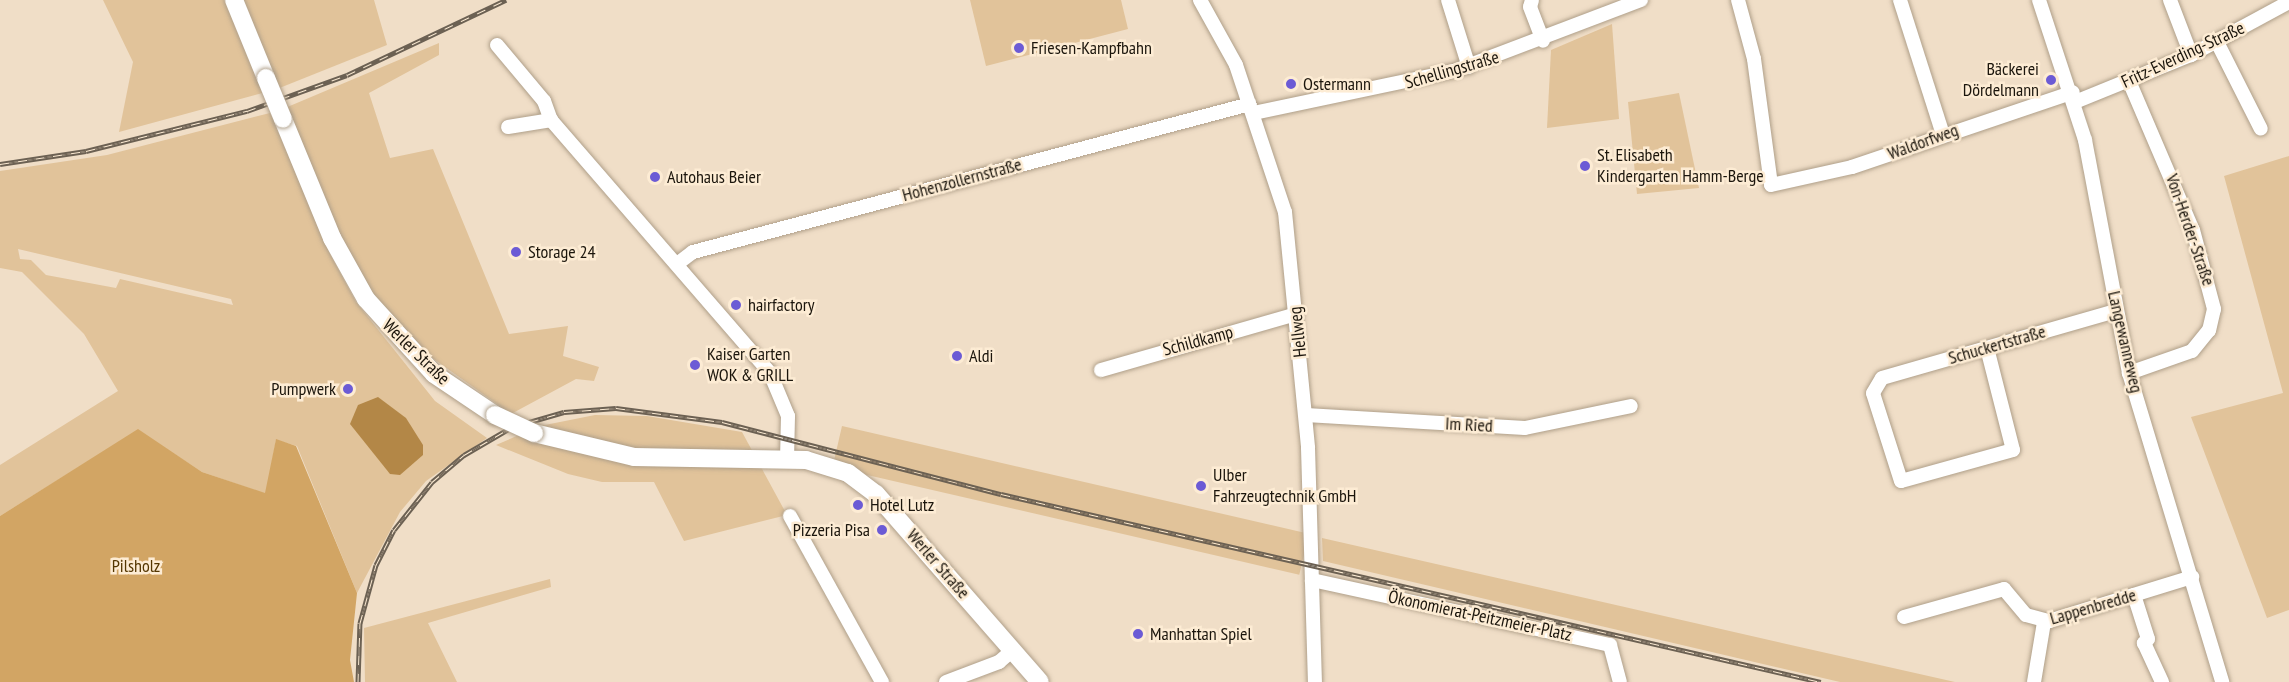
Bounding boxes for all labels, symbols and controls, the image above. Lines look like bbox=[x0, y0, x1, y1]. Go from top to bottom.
street label: Fritz-Everding-Straße bbox=[2118, 17, 2248, 93]
place label: Friesen-Kampfbahn bbox=[1031, 37, 1152, 59]
marker: Friesen-Kampfbahn bbox=[1012, 41, 1026, 55]
street label: Schellingstraße bbox=[1402, 46, 1502, 94]
place label: Bäckerei Dördelmann bbox=[1963, 59, 2039, 101]
place label: Ostermann bbox=[1303, 73, 1371, 95]
marker: Bäckerei Dördelmann bbox=[2044, 73, 2058, 87]
marker: Ostermann bbox=[1284, 77, 1298, 91]
street label: Waldorfweg bbox=[1885, 119, 1961, 165]
place label: St. Elisabeth Kindergarten Hamm-Berge bbox=[1597, 145, 1764, 188]
street label: Hohenzollernstraße bbox=[900, 154, 1024, 206]
marker: St. Elisabeth Kindergarten Hamm-Berge bbox=[1578, 159, 1592, 173]
place label: Autohaus Beier bbox=[667, 166, 761, 188]
marker: Autohaus Beier bbox=[648, 170, 662, 184]
street label: Von-Herder-Straße bbox=[2161, 171, 2219, 289]
place label: Storage 24 bbox=[528, 241, 596, 263]
marker: Storage 24 bbox=[509, 245, 523, 259]
street label: Langewanneweg bbox=[2103, 289, 2147, 395]
place label: hairfactory bbox=[748, 294, 814, 316]
marker: hairfactory bbox=[729, 298, 743, 312]
street label: Hellweg bbox=[1285, 306, 1311, 358]
street label: Werler Straße bbox=[378, 315, 454, 389]
street label: Schildkamp bbox=[1161, 321, 1235, 361]
street label: Schuckertstraße bbox=[1946, 321, 2048, 369]
place label: Kaiser Garten WOK & GRILL bbox=[707, 344, 794, 386]
place label: Aldi bbox=[969, 345, 993, 367]
marker: Aldi bbox=[950, 349, 964, 363]
marker: Kaiser Garten WOK & GRILL bbox=[688, 358, 702, 372]
place label: Pumpwerk bbox=[271, 378, 336, 400]
marker: Pumpwerk bbox=[341, 382, 355, 396]
street label: Im Ried bbox=[1445, 413, 1493, 437]
place label: Ulber Fahrzeugtechnik GmbH bbox=[1213, 465, 1357, 508]
marker: Ulber Fahrzeugtechnik GmbH bbox=[1194, 479, 1208, 493]
place label: Hotel Lutz bbox=[870, 494, 934, 516]
marker: Hotel Lutz bbox=[851, 498, 865, 512]
place label: Pizzeria Pisa bbox=[793, 519, 870, 541]
marker: Pizzeria Pisa bbox=[875, 523, 889, 537]
street label: Werler Straße bbox=[902, 525, 974, 603]
park label: Pilsholz bbox=[112, 555, 160, 577]
street label: Lappenbredde bbox=[2047, 584, 2139, 630]
street label: Ökonomierat-Peitzmeier-Platz bbox=[1386, 586, 1574, 646]
place label: Manhattan Spiel bbox=[1150, 623, 1252, 645]
marker: Manhattan Spiel bbox=[1131, 627, 1145, 641]

